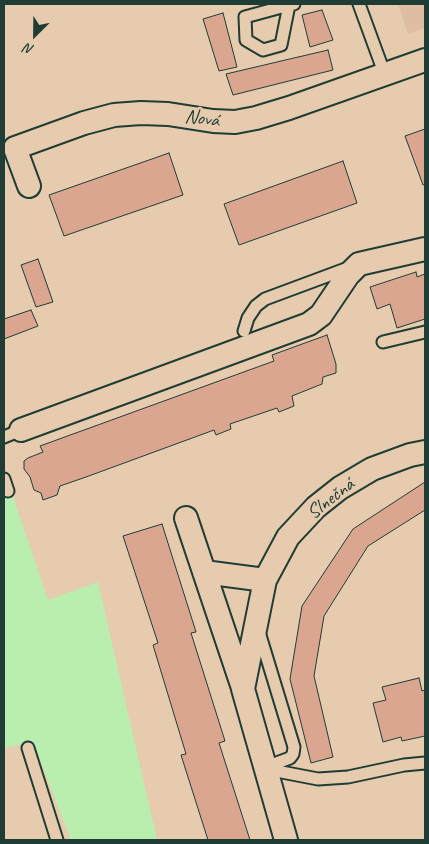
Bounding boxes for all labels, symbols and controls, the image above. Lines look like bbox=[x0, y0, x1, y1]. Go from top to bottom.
north arrow bbox=[10, 10, 60, 60]
text: N bbox=[22, 40, 36, 59]
street label: Nová bbox=[183, 105, 221, 133]
street label: Slnečná bbox=[302, 473, 360, 525]

